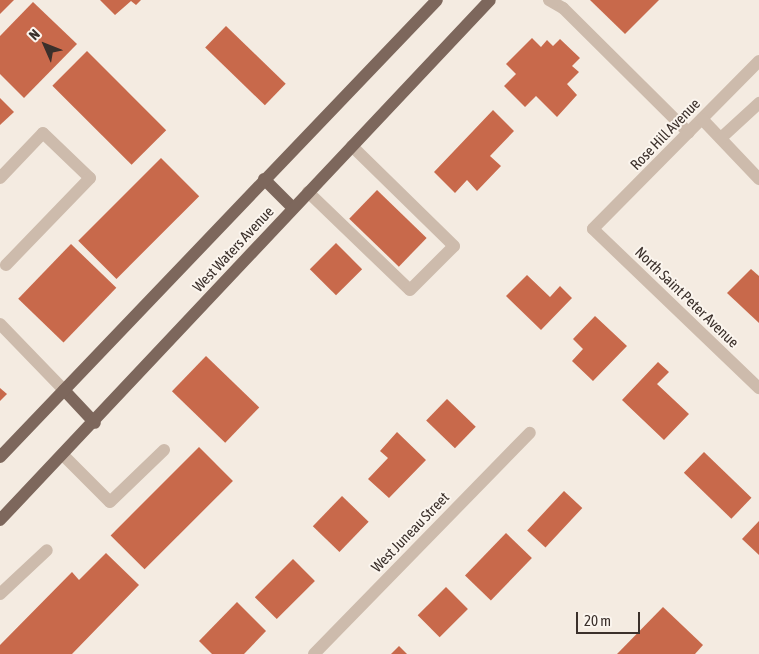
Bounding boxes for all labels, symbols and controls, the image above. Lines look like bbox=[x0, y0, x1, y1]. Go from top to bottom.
north arrow bbox=[20, 20, 70, 70]
text: N bbox=[26, 26, 43, 43]
street label: Rose Hill Avenue bbox=[626, 95, 704, 173]
street label: West Waters Avenue bbox=[189, 202, 277, 296]
street label: North Saint Peter Avenue bbox=[631, 243, 743, 351]
street label: West Juneau Street bbox=[367, 488, 453, 576]
scale bar bbox=[579, 602, 643, 634]
text: 20 m bbox=[584, 612, 611, 629]

